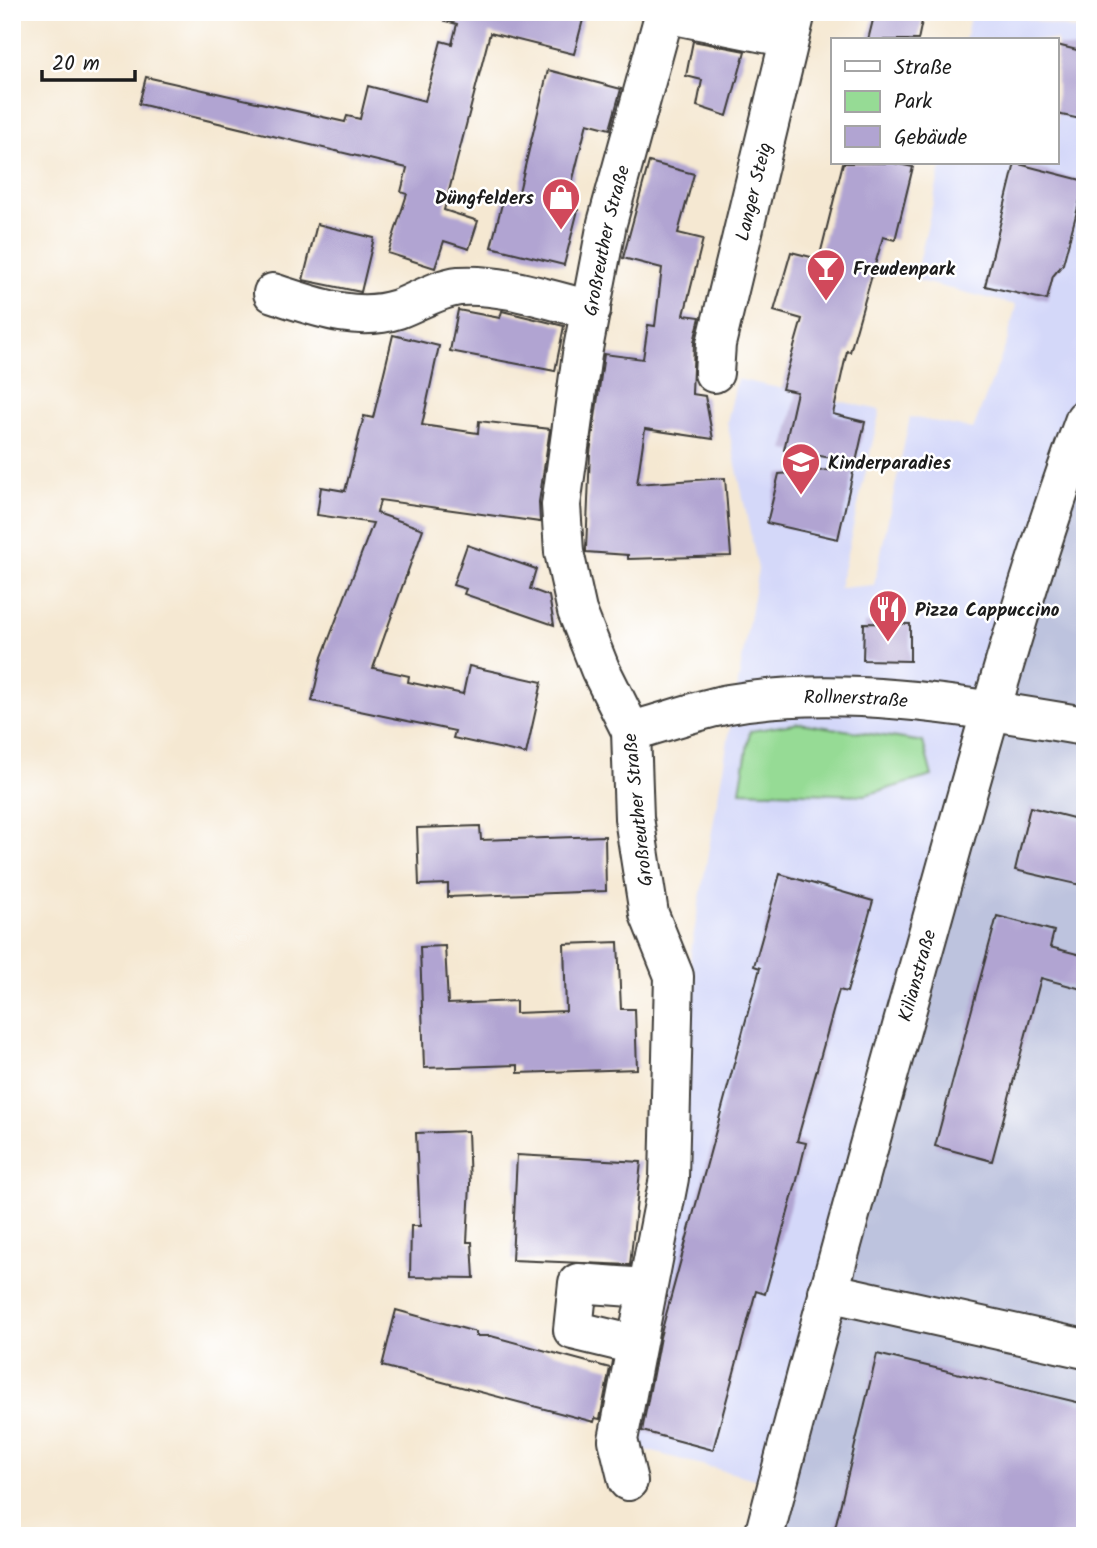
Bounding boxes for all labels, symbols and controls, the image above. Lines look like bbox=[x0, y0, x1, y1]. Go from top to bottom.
scale bar bbox=[42, 38, 135, 82]
legend bbox=[831, 38, 1058, 164]
text: 20 m bbox=[52, 48, 100, 81]
text: Straße bbox=[894, 52, 952, 85]
text: Park bbox=[894, 86, 932, 119]
text: Gebäude bbox=[894, 122, 968, 155]
street label: Langer Steig bbox=[728, 140, 781, 244]
street label: Großreuther Straße bbox=[577, 162, 639, 319]
shop icon: Düngfelders bbox=[540, 176, 582, 231]
place label: Düngfelders bbox=[435, 184, 534, 214]
bar icon: Freudenpark bbox=[805, 247, 847, 302]
place label: Freudenpark bbox=[853, 255, 956, 285]
school or university icon: Kinderparadies bbox=[780, 441, 822, 496]
place label: Kinderparadies bbox=[828, 449, 951, 479]
restaurant icon: Pizza Cappuccino bbox=[867, 588, 909, 643]
place label: Pizza Cappuccino bbox=[915, 596, 1060, 626]
street label: Rollnerstraße bbox=[803, 683, 910, 717]
street label: Großreuther Straße bbox=[616, 731, 662, 888]
street label: Kilianstraße bbox=[891, 926, 945, 1025]

